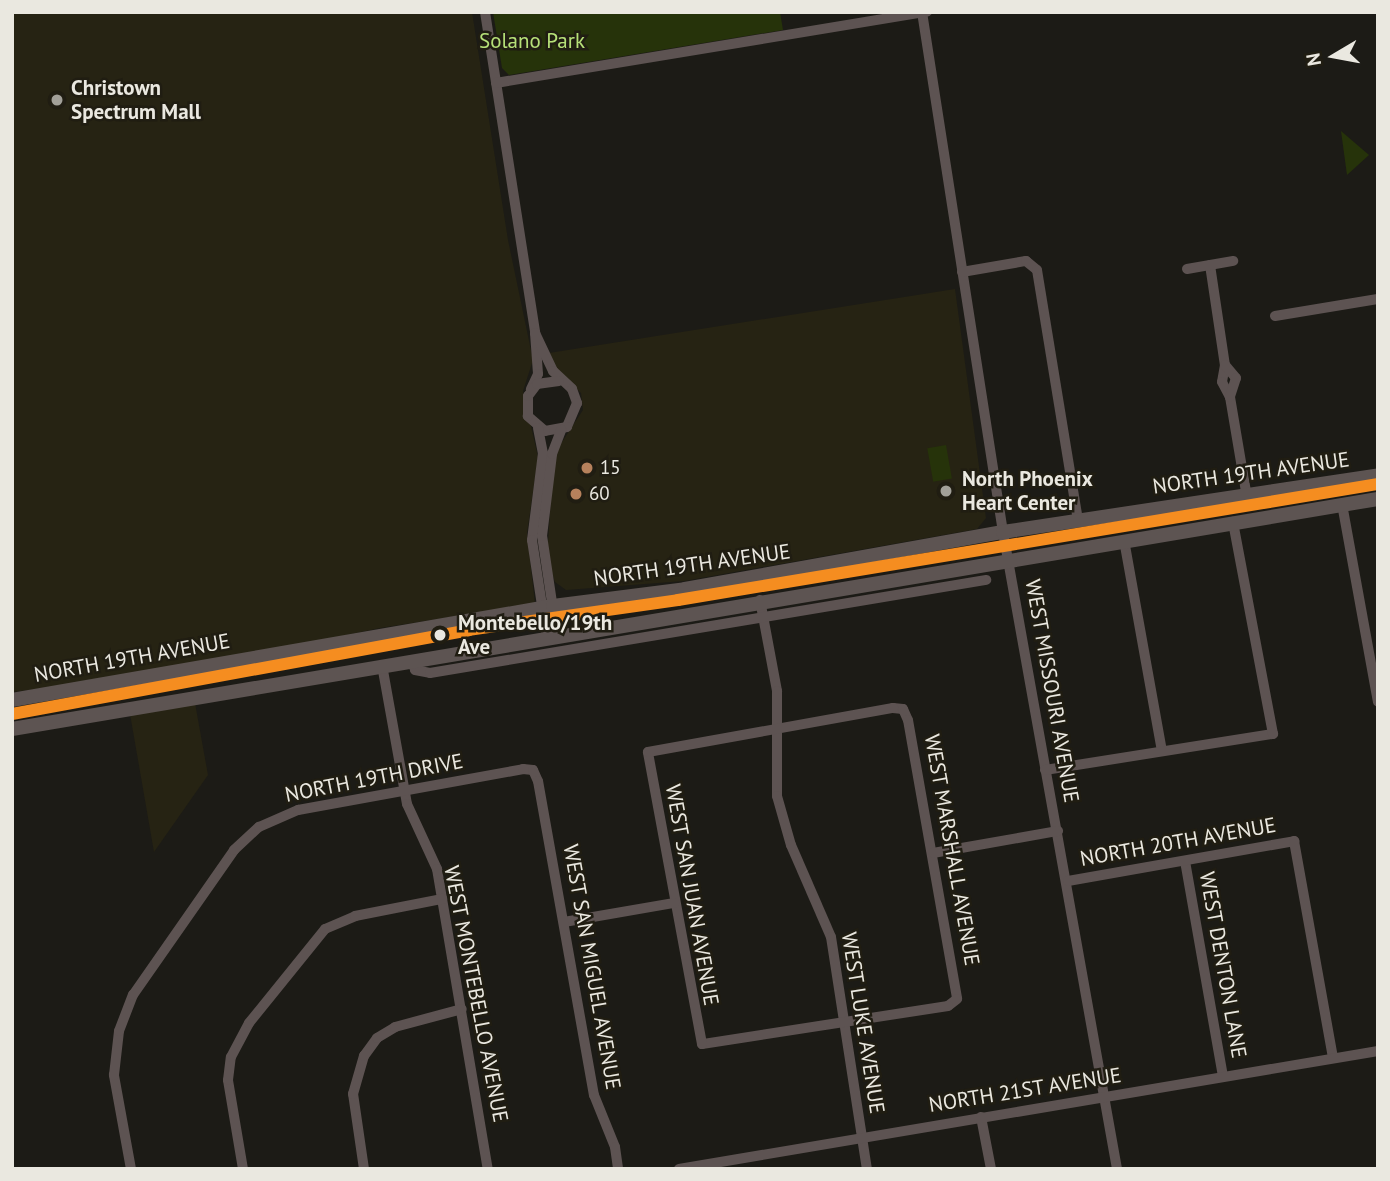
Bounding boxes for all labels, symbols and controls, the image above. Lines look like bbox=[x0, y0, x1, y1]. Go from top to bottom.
north arrow bbox=[1299, 21, 1369, 91]
park label: Solano Park bbox=[479, 28, 585, 54]
text: N bbox=[1300, 51, 1326, 68]
place label: Christown Spectrum Mall bbox=[71, 75, 201, 125]
marker: Christown Spectrum Mall bbox=[49, 92, 65, 108]
street label: NORTH 19TH AVENUE bbox=[1151, 447, 1351, 499]
place label: 15 bbox=[600, 457, 621, 479]
marker: 15 bbox=[580, 461, 594, 475]
place label: North Phoenix Heart Center bbox=[962, 466, 1093, 516]
marker: North Phoenix Heart Center bbox=[936, 481, 956, 501]
place label: 60 bbox=[589, 483, 610, 505]
marker: 60 bbox=[569, 487, 583, 501]
street label: NORTH 19TH AVENUE bbox=[592, 539, 792, 591]
street label: WEST MISSOURI AVENUE bbox=[1020, 577, 1084, 805]
place label: Montebello/19th Ave bbox=[458, 610, 612, 660]
marker: Montebello/19th Ave bbox=[428, 623, 452, 647]
street label: NORTH 19TH AVENUE bbox=[32, 628, 232, 688]
street label: WEST MARSHALL AVENUE bbox=[919, 731, 985, 969]
street label: NORTH 19TH DRIVE bbox=[283, 748, 465, 808]
street label: WEST SAN JUAN AVENUE bbox=[660, 782, 724, 1008]
street label: NORTH 20TH AVENUE bbox=[1078, 812, 1278, 872]
street label: WEST SAN MIGUEL AVENUE bbox=[558, 841, 626, 1093]
street label: WEST MONTEBELLO AVENUE bbox=[439, 863, 513, 1125]
street label: WEST DENTON LANE bbox=[1194, 869, 1252, 1061]
street label: WEST LUKE AVENUE bbox=[836, 930, 890, 1116]
street label: NORTH 21ST AVENUE bbox=[926, 1062, 1124, 1118]

